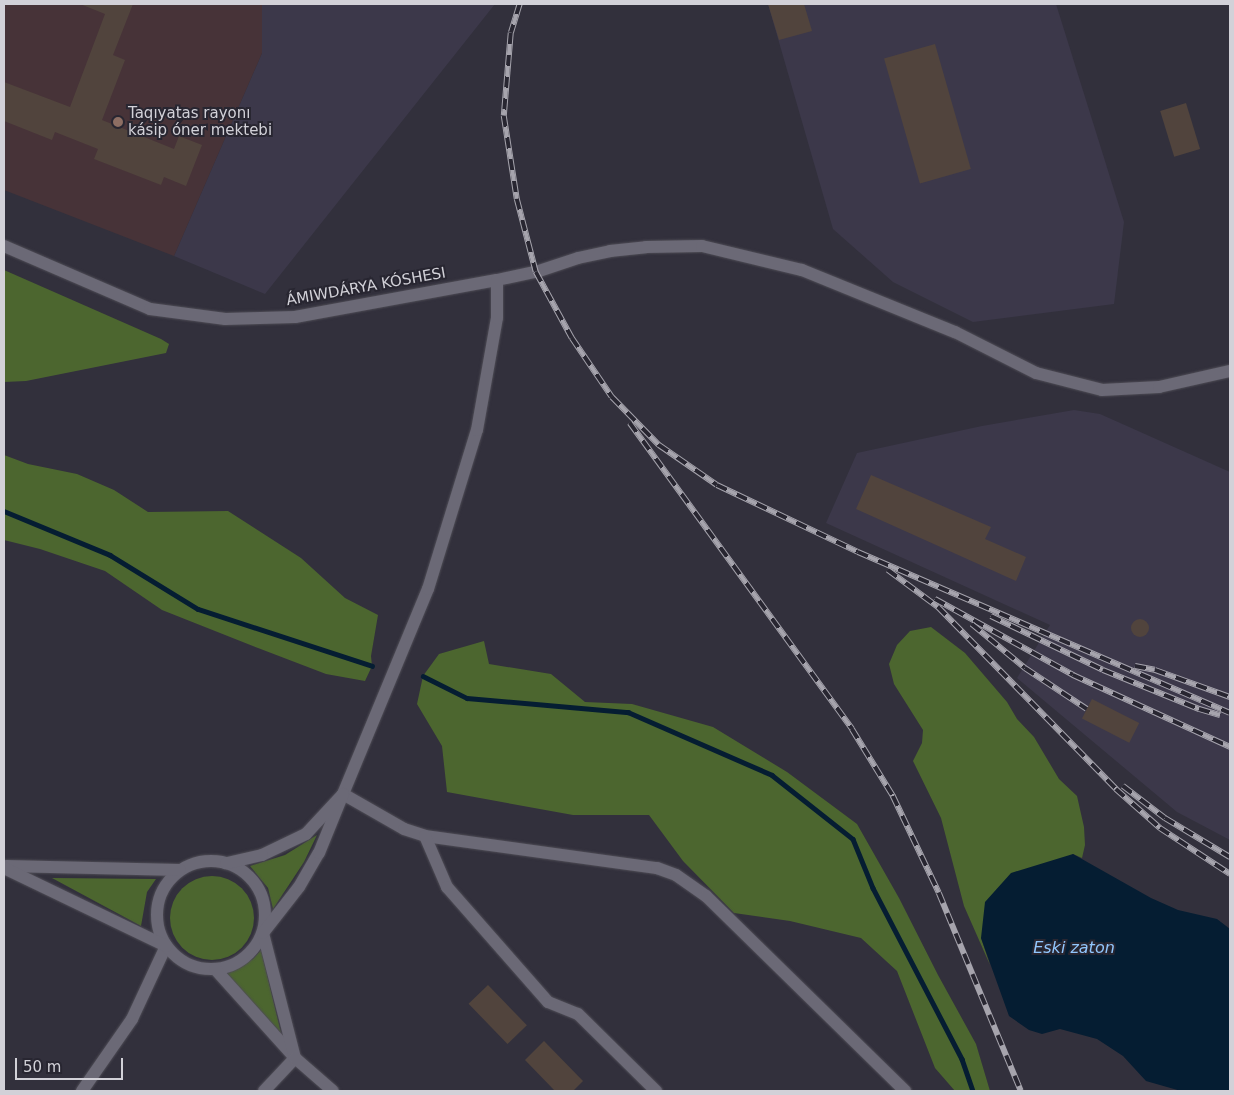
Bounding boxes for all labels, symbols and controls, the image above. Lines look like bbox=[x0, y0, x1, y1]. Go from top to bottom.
place label: Taqıyatas rayonı kásip óner mektebi bbox=[128, 104, 272, 139]
marker: Taqıyatas rayonı kásip óner mektebi bbox=[112, 116, 124, 128]
street label: ÁMIWDÁRYA KÓSHESI bbox=[285, 264, 447, 310]
water label: Eski zaton bbox=[1033, 938, 1115, 958]
scale bar bbox=[18, 1048, 125, 1080]
text: 50 m bbox=[23, 1058, 61, 1076]

